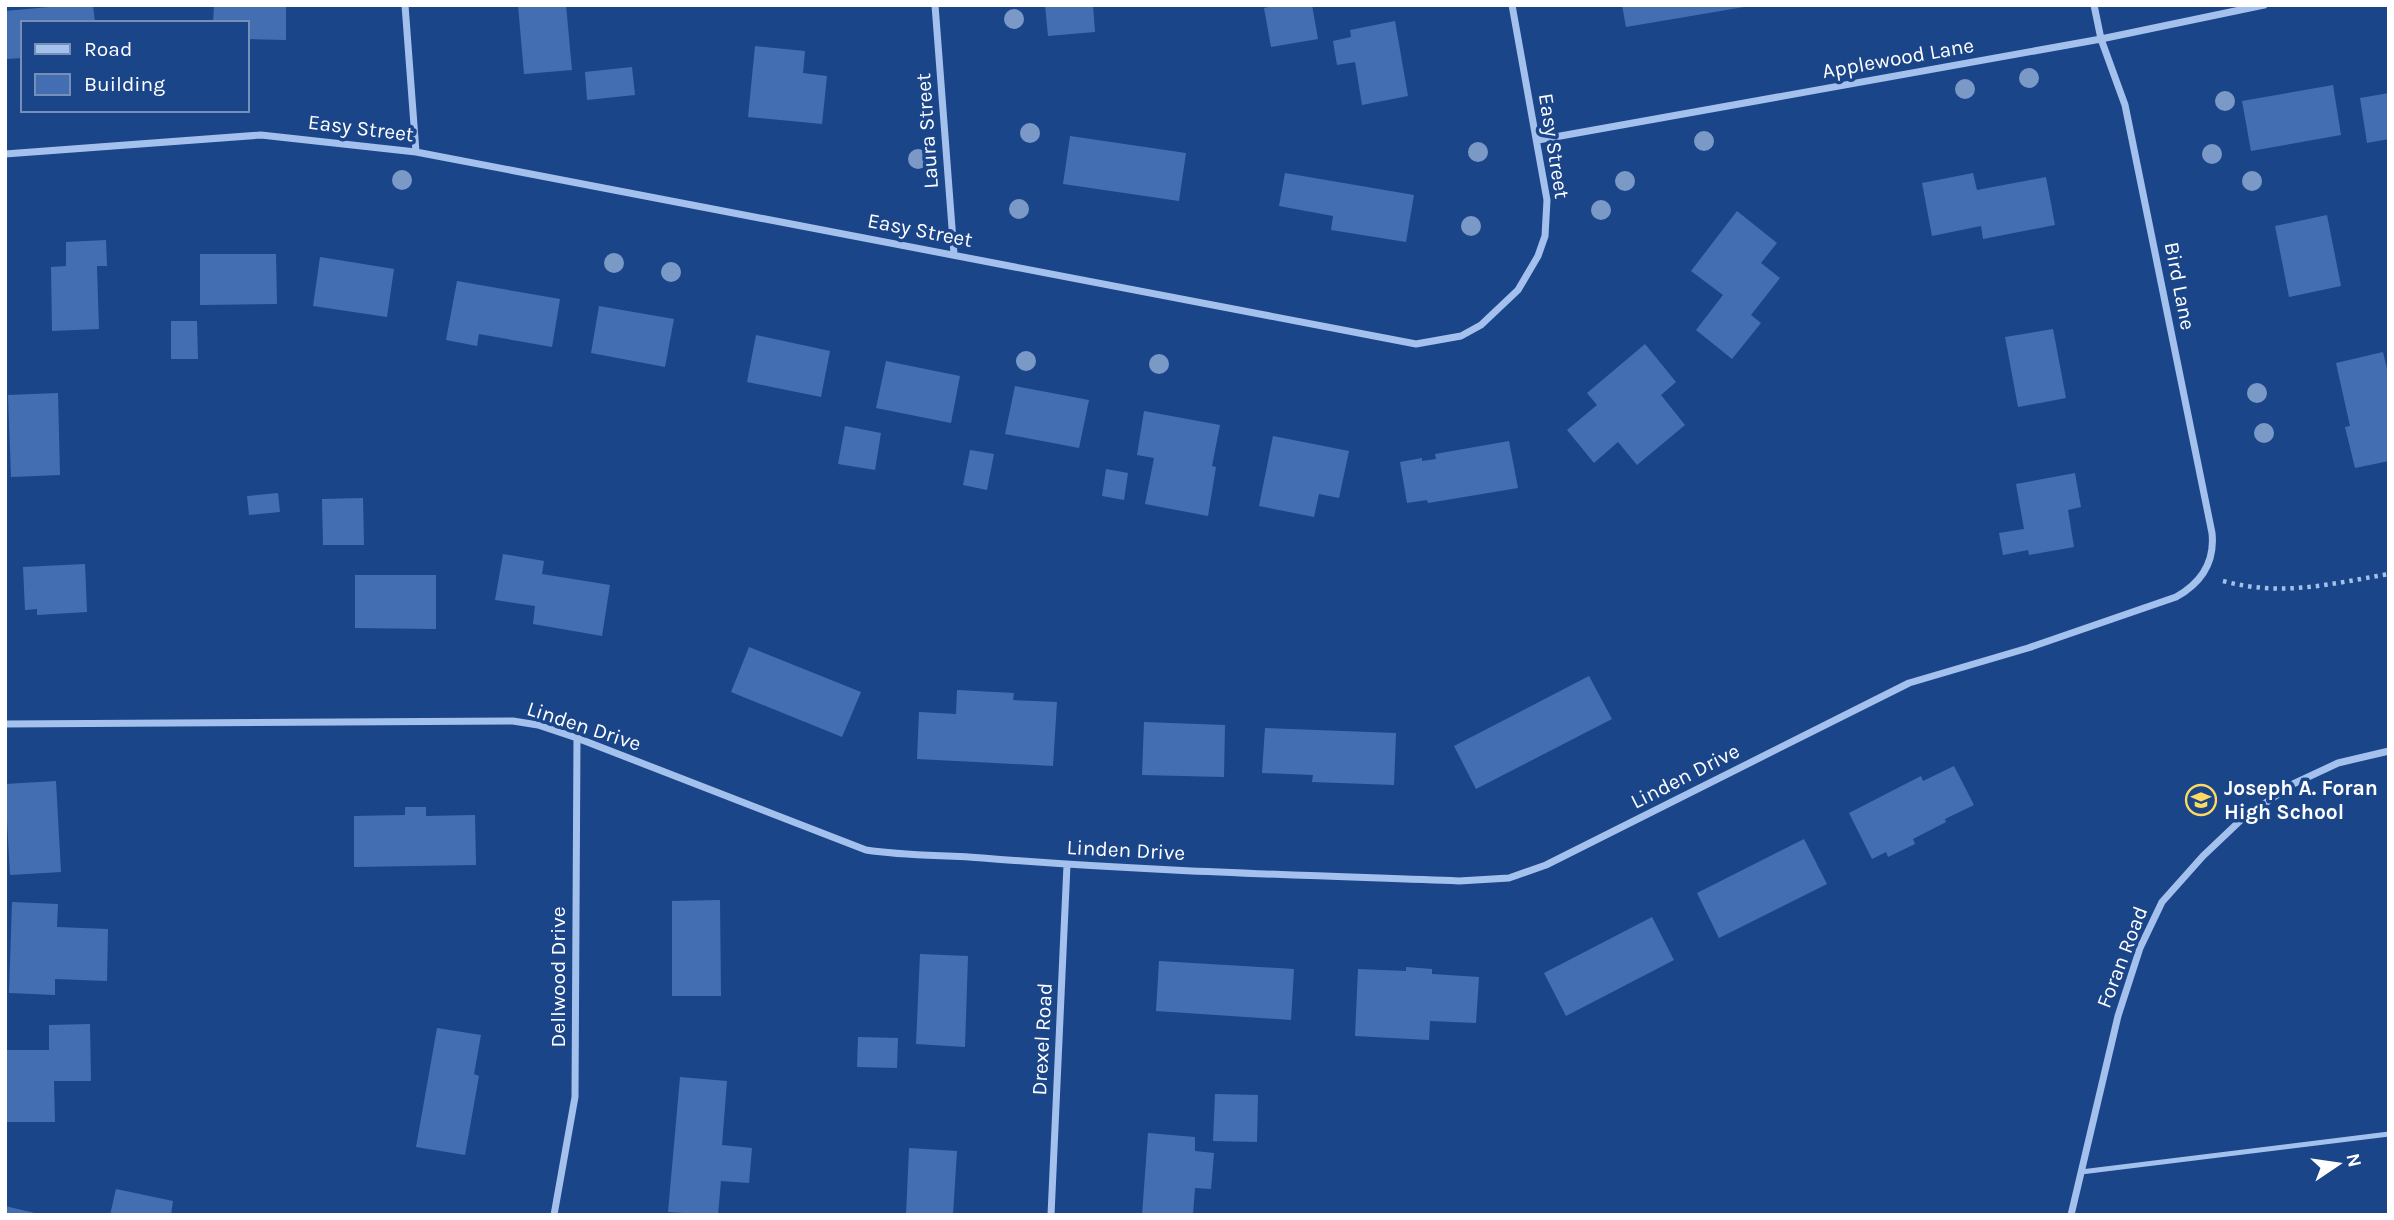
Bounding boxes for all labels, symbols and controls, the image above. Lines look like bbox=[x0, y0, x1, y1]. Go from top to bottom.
legend bbox=[21, 21, 248, 112]
street label: Applewood Lane bbox=[1820, 33, 1976, 83]
text: Road bbox=[84, 37, 132, 61]
text: Building bbox=[84, 72, 165, 96]
street label: Laura Street bbox=[911, 72, 943, 190]
street label: Easy Street bbox=[1534, 92, 1574, 201]
street label: Easy Street bbox=[307, 110, 415, 146]
street label: Easy Street bbox=[865, 208, 975, 252]
street label: Bird Lane bbox=[2160, 240, 2200, 332]
street label: Linden Drive bbox=[524, 696, 644, 756]
street label: Linden Drive bbox=[1627, 738, 1743, 814]
place label: Joseph A. Foran High School bbox=[2224, 776, 2378, 824]
school or university icon: Joseph A. Foran High School bbox=[2184, 783, 2218, 817]
street label: Linden Drive bbox=[1066, 835, 1186, 865]
street label: Foran Road bbox=[2092, 903, 2152, 1011]
street label: Dellwood Drive bbox=[546, 906, 570, 1048]
street label: Drexel Road bbox=[1027, 982, 1057, 1096]
north arrow bbox=[2303, 1129, 2373, 1199]
text: N bbox=[2341, 1151, 2366, 1170]

